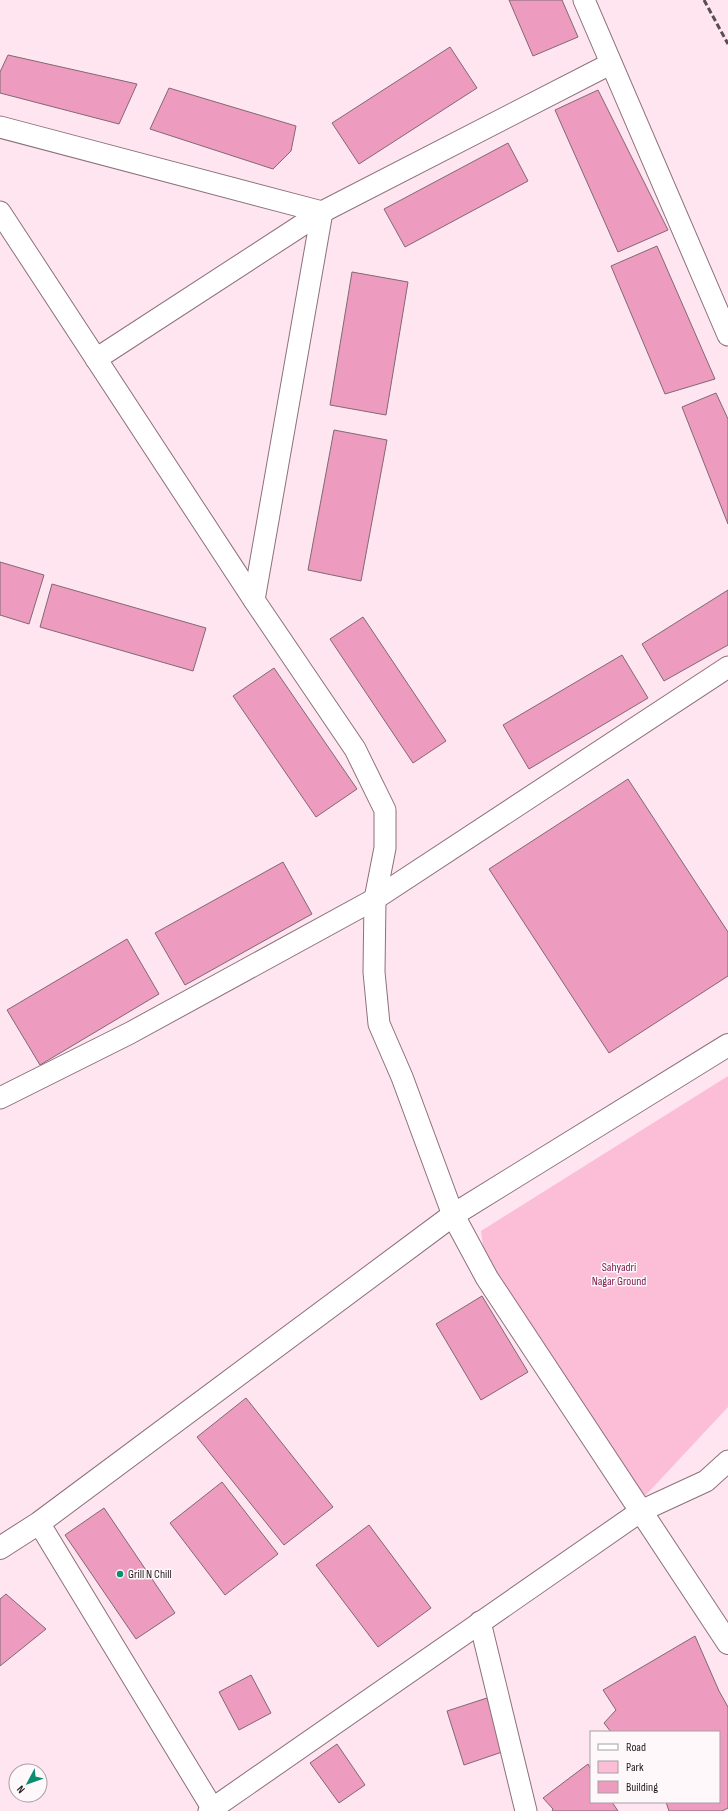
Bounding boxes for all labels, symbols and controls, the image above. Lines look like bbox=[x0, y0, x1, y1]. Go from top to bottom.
park label: Sahyadri Nagar Ground bbox=[592, 1260, 646, 1289]
place label: Grill N Chill bbox=[128, 1567, 172, 1582]
marker: Grill N Chill bbox=[115, 1569, 125, 1579]
legend bbox=[590, 1731, 720, 1803]
text: Road bbox=[626, 1740, 646, 1755]
text: Park bbox=[626, 1760, 644, 1775]
north arrow bbox=[8, 1763, 48, 1803]
text: Building bbox=[626, 1780, 658, 1795]
text: N bbox=[14, 1783, 28, 1796]

